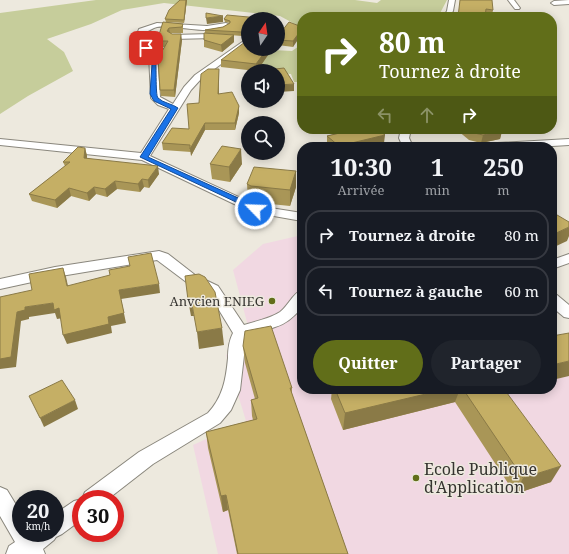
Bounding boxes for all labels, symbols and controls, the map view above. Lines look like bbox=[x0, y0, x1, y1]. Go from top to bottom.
north arrow bbox=[241, 12, 285, 56]
map controls bbox=[241, 12, 285, 160]
text: 80 m bbox=[379, 23, 446, 61]
icon: right bbox=[313, 28, 365, 80]
pin bbox=[129, 31, 163, 65]
icon: arrive bbox=[135, 37, 157, 59]
text: Tournez à droite bbox=[379, 59, 521, 83]
button: sound bbox=[241, 64, 285, 108]
icon: left bbox=[374, 104, 396, 126]
icon: ahead bbox=[416, 104, 438, 126]
icon: right bbox=[458, 104, 480, 126]
button: search bbox=[241, 116, 285, 160]
text: 10:30 bbox=[330, 150, 392, 183]
text: 1 bbox=[431, 150, 444, 183]
text: 250 bbox=[483, 150, 524, 183]
text: Arrivée bbox=[337, 181, 385, 199]
text: min bbox=[425, 181, 450, 199]
text: m bbox=[497, 181, 510, 199]
position arrow bbox=[234, 188, 276, 230]
icon: right bbox=[315, 224, 337, 246]
text: Tournez à droite bbox=[349, 225, 475, 245]
text: 80 m bbox=[504, 225, 539, 245]
icon: left bbox=[315, 280, 337, 302]
text: Tournez à gauche bbox=[349, 281, 483, 301]
text: 60 m bbox=[504, 281, 539, 301]
place label: Anvcien ENIEG bbox=[169, 292, 265, 310]
marker: Anvcien ENIEG bbox=[267, 296, 277, 306]
button: Quitter bbox=[313, 340, 423, 386]
button: Partager bbox=[431, 340, 541, 386]
place label: Ecole Publique d'Application bbox=[424, 458, 537, 498]
marker: Ecole Publique d'Application bbox=[411, 473, 421, 483]
speed limit sign: 30 bbox=[72, 490, 124, 542]
text: 20 bbox=[27, 497, 49, 524]
text: km/h bbox=[26, 519, 50, 533]

